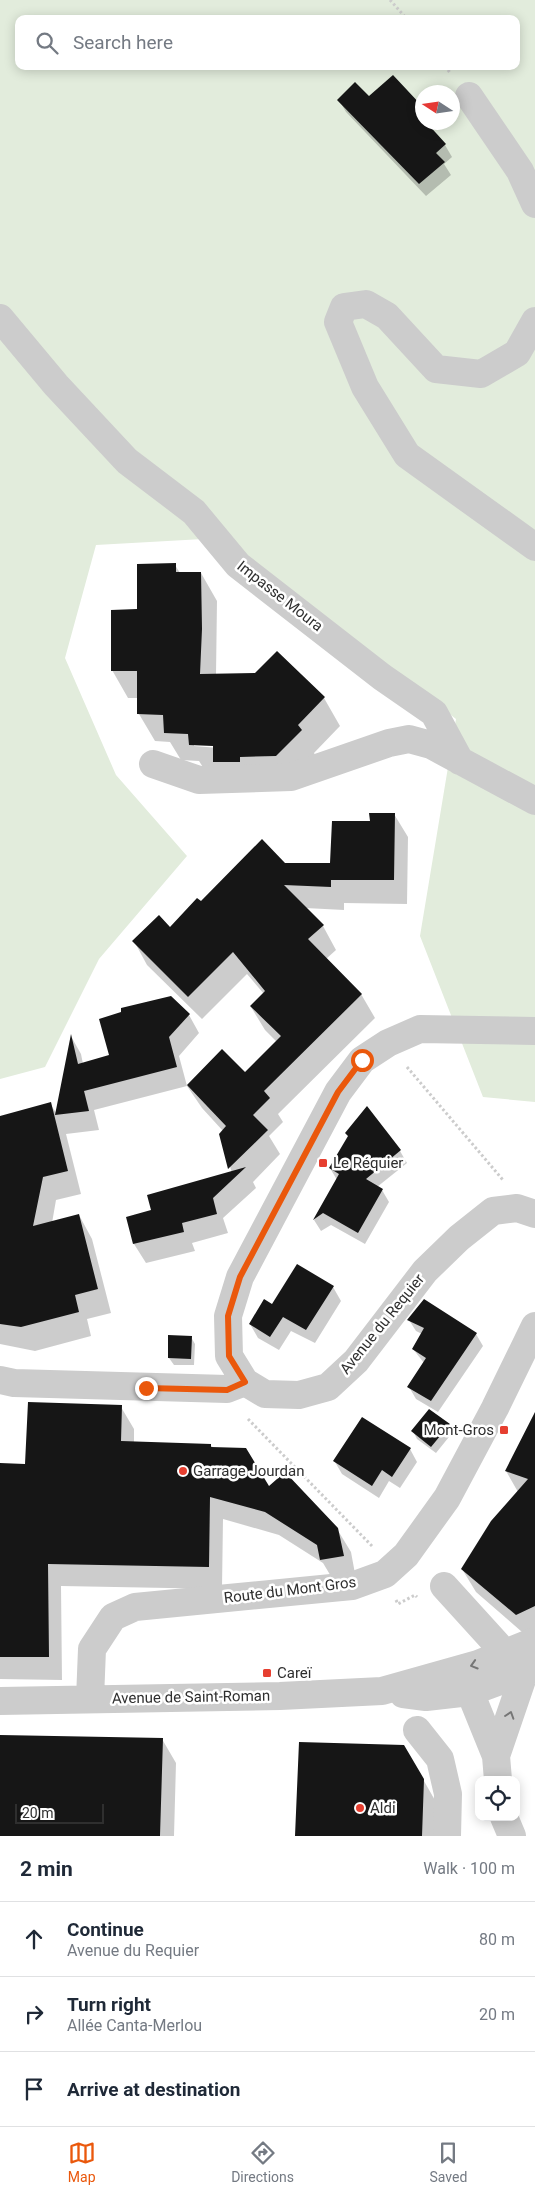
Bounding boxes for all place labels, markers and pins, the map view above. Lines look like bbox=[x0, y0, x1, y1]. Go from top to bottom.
place label: Le Réquier bbox=[333, 1154, 403, 1172]
marker: Le Réquier bbox=[317, 1157, 329, 1169]
place label: Mont-Gros bbox=[424, 1421, 494, 1439]
marker: Mont-Gros bbox=[498, 1424, 510, 1436]
place label: Garrage Jourdan bbox=[193, 1462, 304, 1480]
marker: Garrage Jourdan bbox=[177, 1465, 189, 1477]
place label: Careï bbox=[277, 1664, 313, 1682]
marker: Careï bbox=[261, 1667, 273, 1679]
place label: Aldi bbox=[370, 1799, 396, 1817]
marker: Aldi bbox=[354, 1802, 366, 1814]

